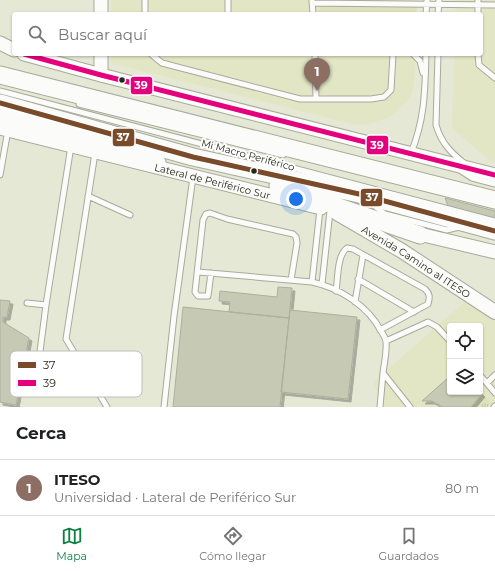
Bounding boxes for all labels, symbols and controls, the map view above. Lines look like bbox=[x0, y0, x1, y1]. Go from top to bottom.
search box bbox=[12, 12, 483, 56]
icon: search bbox=[26, 23, 48, 45]
text: Buscar aquí bbox=[58, 25, 147, 44]
pin: 1 bbox=[304, 58, 330, 91]
unlabelled marker bbox=[117, 75, 127, 85]
line badge: 39 bbox=[130, 76, 153, 95]
text: 39 bbox=[133, 78, 148, 92]
line badge: 37 bbox=[112, 128, 135, 147]
text: 37 bbox=[115, 130, 130, 144]
line badge: 39 bbox=[366, 135, 389, 155]
street label: Mi Macro Periférico bbox=[200, 136, 296, 174]
text: 39 bbox=[369, 138, 384, 152]
street label: Lateral de Periférico Sur bbox=[153, 160, 272, 202]
unlabelled marker bbox=[249, 166, 259, 176]
line badge: 37 bbox=[360, 188, 383, 207]
your location bbox=[286, 189, 306, 209]
text: 37 bbox=[364, 190, 379, 204]
street label: Avenida Camino al ITESO bbox=[360, 222, 473, 301]
map controls bbox=[447, 323, 483, 395]
button: locate bbox=[447, 323, 483, 359]
legend bbox=[10, 351, 142, 397]
text: 37 bbox=[43, 358, 56, 372]
button: layers bbox=[447, 359, 483, 395]
text: 39 bbox=[43, 376, 56, 390]
text: Cerca bbox=[16, 423, 66, 443]
text: ITESO bbox=[54, 470, 101, 489]
text: 1 bbox=[26, 480, 32, 496]
text: 80 m bbox=[445, 480, 479, 496]
text: Universidad · Lateral de Periférico Sur bbox=[54, 489, 296, 505]
tab: Mapa bbox=[56, 525, 87, 563]
tab: Cómo llegar bbox=[199, 525, 266, 563]
tab: Guardados bbox=[379, 525, 439, 563]

